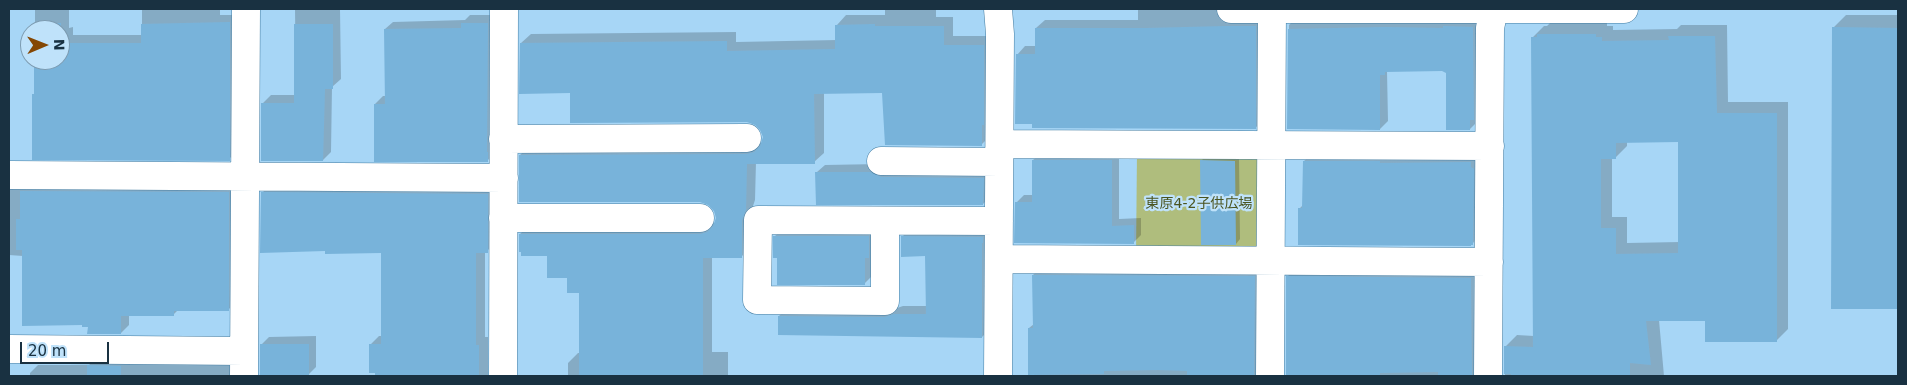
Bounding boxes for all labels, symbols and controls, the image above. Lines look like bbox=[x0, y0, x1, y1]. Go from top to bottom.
north arrow bbox=[20, 20, 70, 70]
text: N bbox=[51, 39, 67, 51]
park label: 東原4-2子供広場 bbox=[1146, 196, 1252, 212]
scale bar bbox=[22, 332, 111, 364]
text: 20 m bbox=[28, 342, 66, 360]

